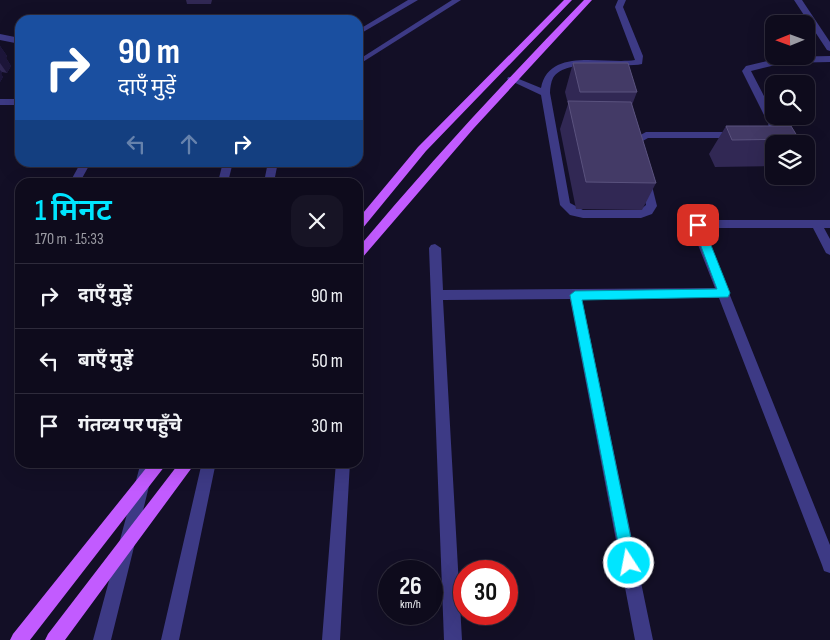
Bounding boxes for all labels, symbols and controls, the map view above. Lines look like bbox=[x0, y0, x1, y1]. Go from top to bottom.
north arrow bbox=[765, 15, 815, 65]
map controls bbox=[765, 15, 815, 185]
text: 90 m bbox=[118, 31, 180, 74]
icon: right bbox=[35, 35, 100, 100]
text: दाएँ मुड़ें bbox=[118, 74, 176, 101]
button: search bbox=[765, 75, 815, 125]
icon: left bbox=[122, 130, 150, 158]
icon: ahead bbox=[175, 130, 203, 158]
icon: right bbox=[228, 130, 256, 158]
button: layers bbox=[765, 135, 815, 185]
text: 1 मिनट bbox=[35, 193, 112, 229]
button: close bbox=[291, 195, 343, 247]
pin bbox=[677, 204, 719, 246]
icon: arrive bbox=[684, 211, 712, 239]
text: 170 m · 15:33 bbox=[35, 230, 104, 249]
icon: right bbox=[35, 282, 63, 310]
text: दाएँ मुड़ें bbox=[78, 284, 132, 307]
text: 90 m bbox=[311, 285, 343, 308]
icon: left bbox=[35, 347, 63, 375]
text: बाएँ मुड़ें bbox=[78, 349, 133, 372]
text: 50 m bbox=[312, 350, 343, 373]
icon: arrive bbox=[35, 412, 63, 440]
text: गंतव्य पर पहुँचे bbox=[78, 414, 182, 437]
text: 30 m bbox=[311, 415, 343, 438]
position arrow bbox=[602, 536, 654, 588]
speed limit sign: 30 bbox=[453, 560, 518, 625]
text: 26 bbox=[399, 571, 422, 602]
text: km/h bbox=[400, 597, 421, 612]

